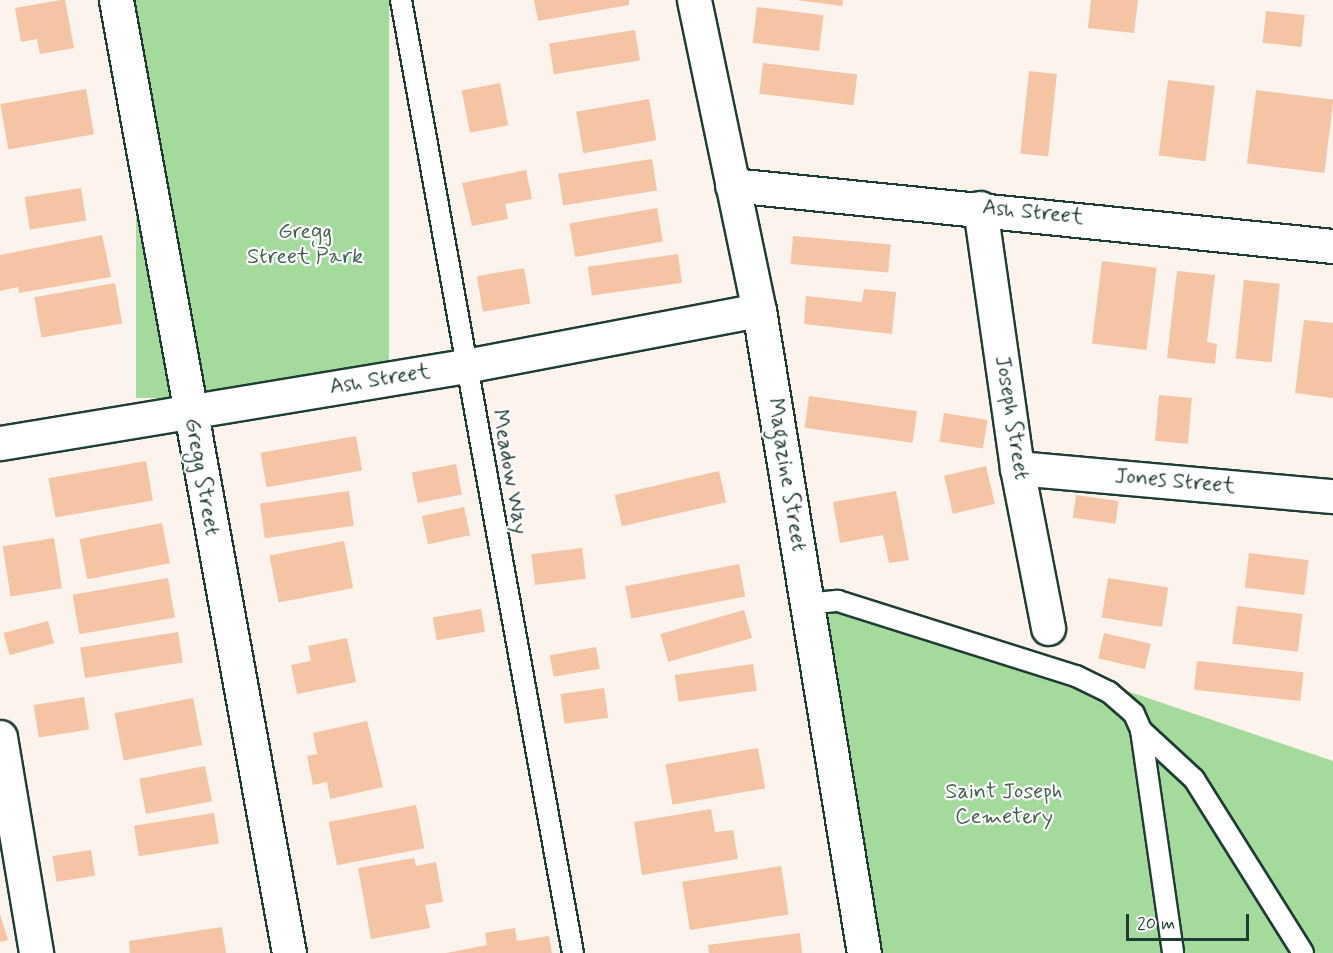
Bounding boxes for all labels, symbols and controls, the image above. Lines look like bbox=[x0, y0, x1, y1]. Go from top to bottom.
street label: Ash Street bbox=[981, 195, 1085, 231]
park label: Gregg Street Park bbox=[249, 219, 361, 270]
street label: Joseph Street bbox=[988, 352, 1034, 484]
street label: Ash Street bbox=[328, 359, 432, 401]
street label: Magazine Street bbox=[761, 395, 811, 555]
street label: Meadow Way bbox=[485, 408, 533, 536]
street label: Gregg Street bbox=[177, 414, 225, 540]
street label: Jones Street bbox=[1114, 464, 1236, 500]
park label: Saint Joseph Cemetery bbox=[945, 779, 1063, 830]
scale bar bbox=[1129, 902, 1252, 940]
text: 20 m bbox=[1137, 912, 1175, 936]

